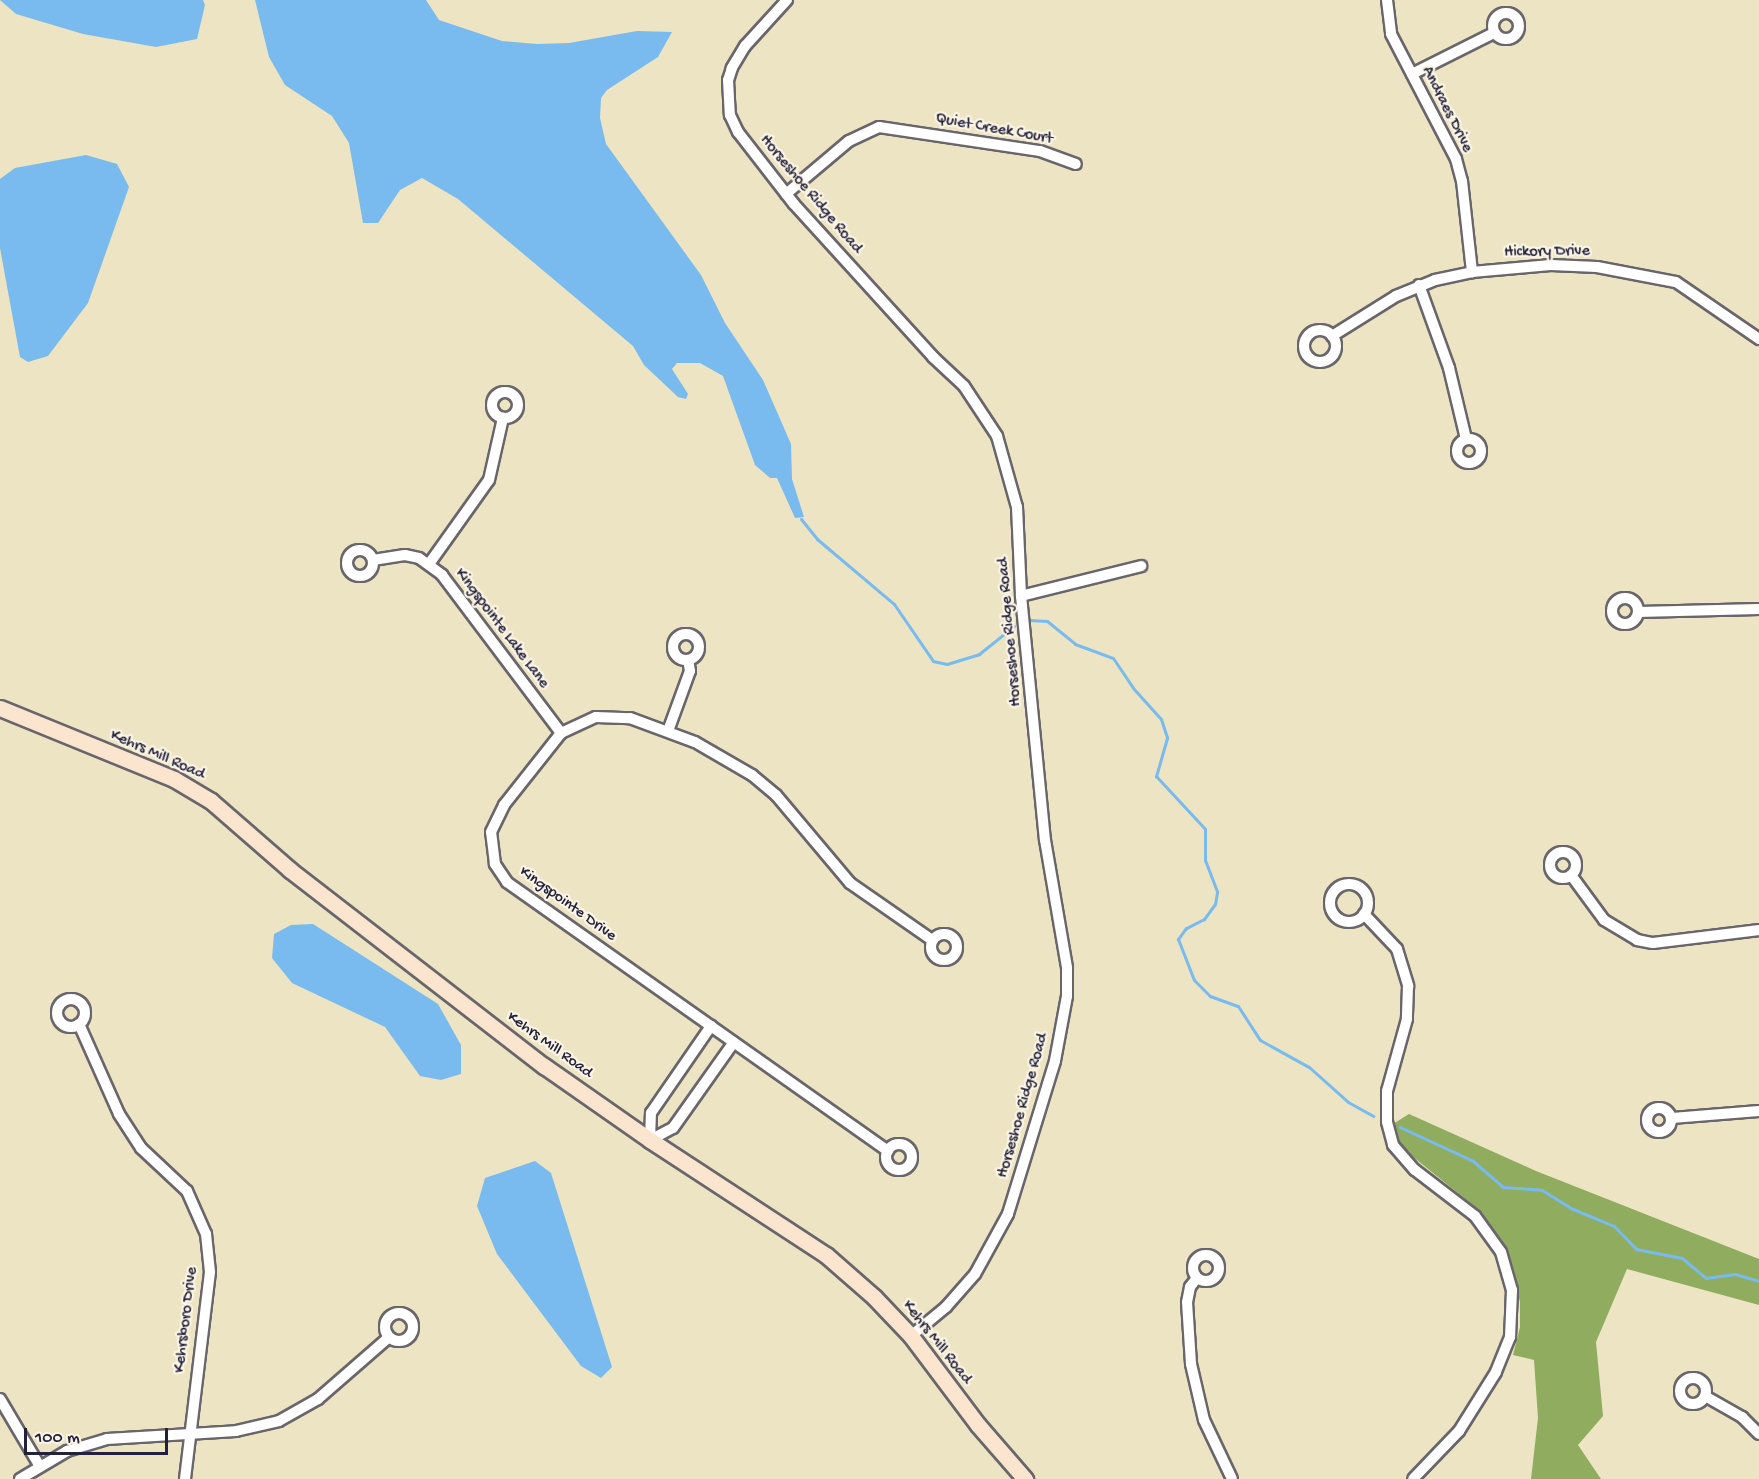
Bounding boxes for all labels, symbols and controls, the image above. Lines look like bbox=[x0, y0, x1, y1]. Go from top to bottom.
street label: Andraes Drive bbox=[1416, 64, 1476, 156]
street label: Quiet Creek Court bbox=[934, 110, 1054, 150]
street label: Horseshoe Ridge Road bbox=[755, 132, 865, 258]
street label: Hickory Drive bbox=[1504, 243, 1590, 263]
street label: Horseshoe Ridge Road bbox=[995, 557, 1027, 707]
street label: Kingspointe Lake Lane bbox=[450, 565, 552, 693]
street label: Kehrs Mill Road bbox=[107, 727, 207, 785]
street label: Kingspointe Drive bbox=[515, 863, 619, 947]
street label: Kehrs Mill Road bbox=[502, 1008, 596, 1084]
street label: Horseshoe Ridge Road bbox=[994, 1032, 1054, 1180]
street label: Kehrsboro Drive bbox=[171, 1266, 203, 1374]
street label: Kehrs Mill Road bbox=[897, 1297, 975, 1389]
scale bar bbox=[27, 1416, 171, 1454]
text: 100 m bbox=[35, 1428, 80, 1449]

